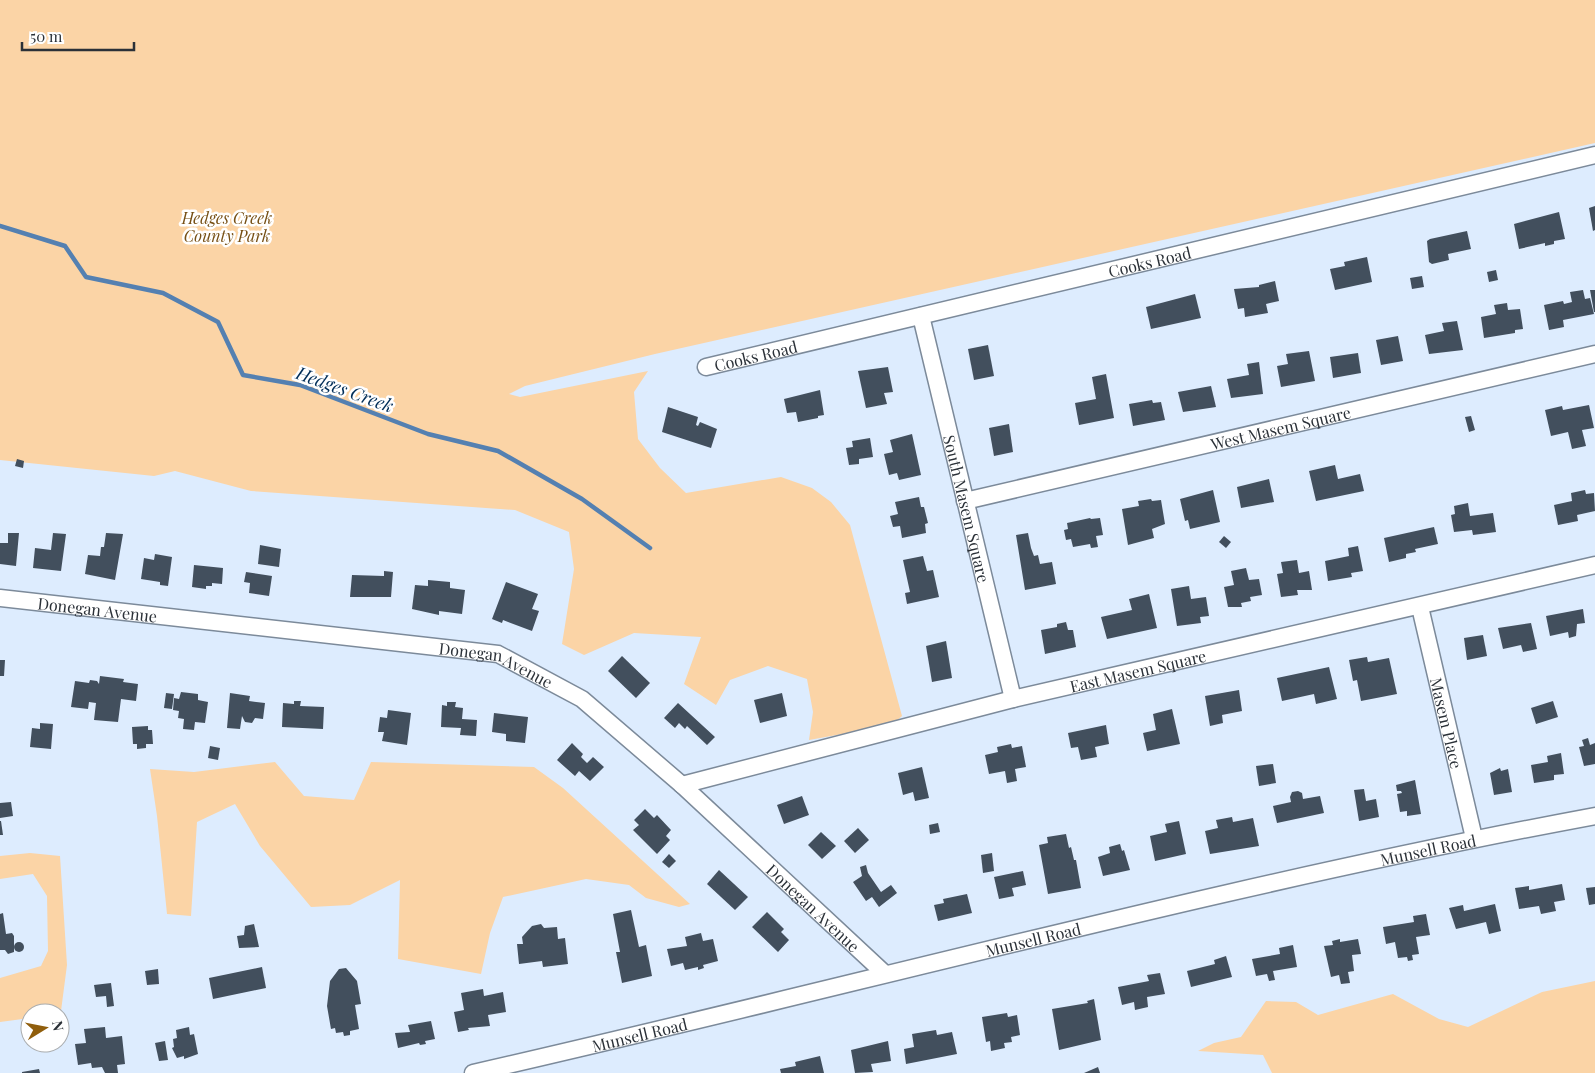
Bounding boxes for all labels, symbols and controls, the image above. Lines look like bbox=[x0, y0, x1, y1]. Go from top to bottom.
scale bar bbox=[22, 20, 135, 52]
text: 50 m bbox=[30, 26, 63, 46]
park label: Hedges Creek County Park bbox=[181, 207, 272, 246]
street label: Cooks Road bbox=[1106, 241, 1193, 281]
street label: Cooks Road bbox=[712, 335, 799, 375]
water label: Hedges Creek bbox=[292, 360, 397, 418]
street label: West Masem Square bbox=[1207, 401, 1353, 454]
street label: South Masem Square bbox=[939, 433, 995, 584]
street label: Donegan Avenue bbox=[37, 592, 158, 626]
street label: Donegan Avenue bbox=[438, 637, 557, 692]
street label: East Masem Square bbox=[1067, 644, 1208, 696]
street label: Masem Place bbox=[1426, 675, 1468, 771]
street label: Munsell Road bbox=[1378, 829, 1478, 869]
street label: Donegan Avenue bbox=[762, 859, 865, 956]
street label: Munsell Road bbox=[983, 917, 1083, 960]
north arrow bbox=[20, 1003, 70, 1053]
street label: Munsell Road bbox=[590, 1013, 689, 1056]
text: N bbox=[48, 1019, 69, 1032]

